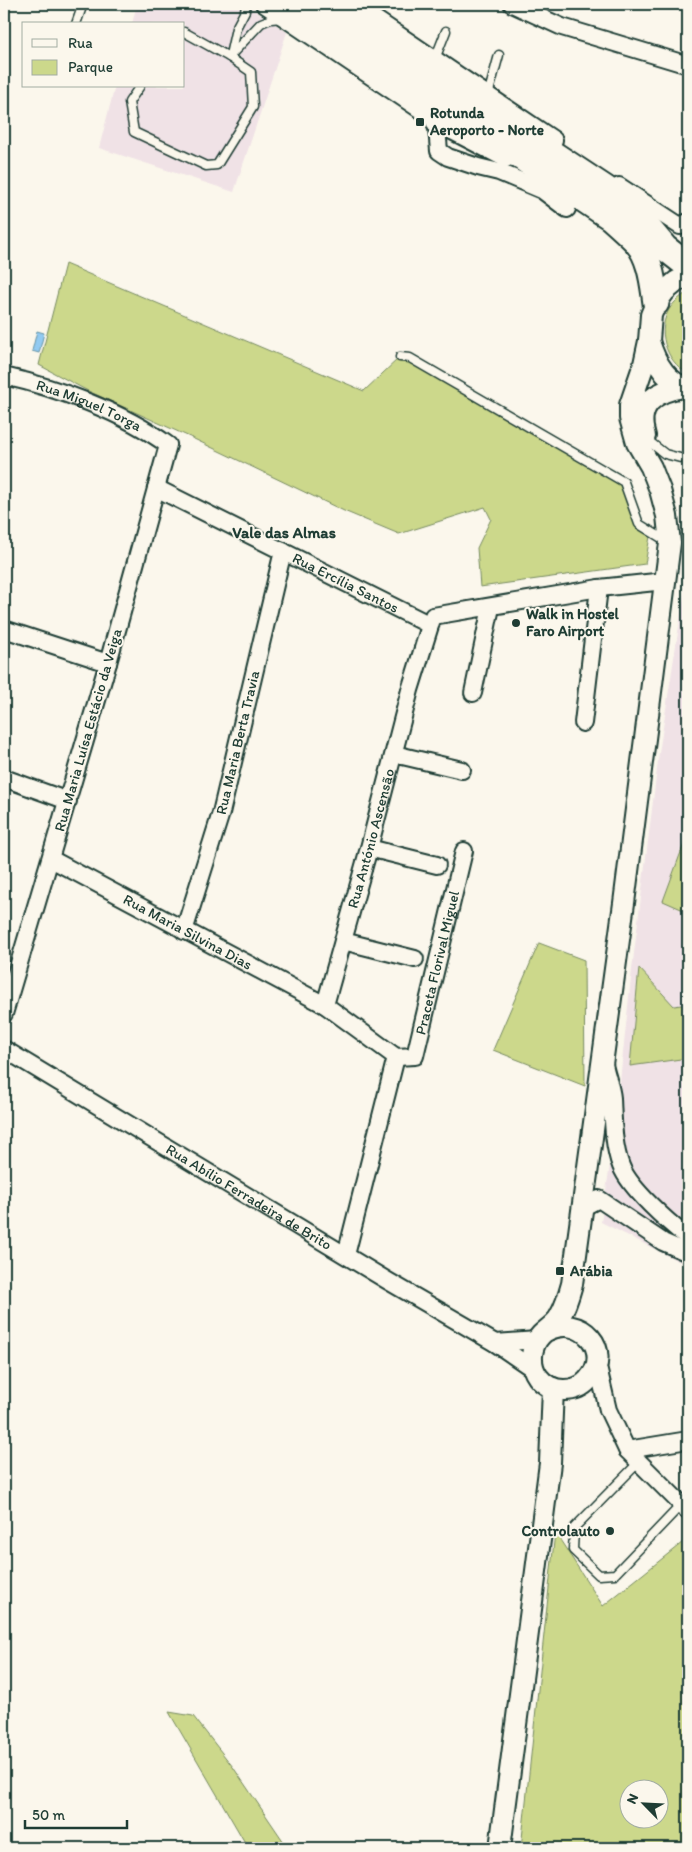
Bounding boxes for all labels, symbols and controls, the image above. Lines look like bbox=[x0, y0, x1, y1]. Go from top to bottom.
legend bbox=[22, 22, 185, 88]
text: Rua bbox=[68, 34, 93, 52]
text: Parque bbox=[68, 58, 113, 76]
place label: Rotunda Aeroporto - Norte bbox=[429, 104, 544, 140]
marker: Rotunda Aeroporto - Norte bbox=[414, 116, 426, 128]
street label: Rua Miguel Torga bbox=[34, 376, 145, 435]
district label: Vale das Almas bbox=[232, 523, 336, 542]
street label: Rua Ercília Santos bbox=[289, 549, 402, 617]
place label: Walk in Hostel Faro Airport bbox=[526, 605, 620, 641]
marker: Walk in Hostel Faro Airport bbox=[510, 617, 522, 629]
street label: Rua Maria Luísa Estácio da Veiga bbox=[50, 626, 126, 834]
street label: Rua Maria Berta Travia bbox=[212, 669, 263, 816]
street label: Rua António Ascensão bbox=[344, 767, 398, 910]
street label: Praceta Florival Miguel bbox=[411, 888, 463, 1037]
street label: Rua Maria Silvina Dias bbox=[120, 890, 256, 974]
street label: Rua Abílio Ferradeira de Brito bbox=[163, 1140, 335, 1254]
place label: Arábia bbox=[569, 1262, 613, 1280]
marker: Arábia bbox=[554, 1265, 566, 1277]
place label: Controlauto bbox=[521, 1522, 600, 1540]
marker: Controlauto bbox=[604, 1525, 616, 1537]
north arrow bbox=[620, 1780, 670, 1830]
text: N bbox=[623, 1791, 642, 1807]
scale bar bbox=[25, 1797, 128, 1829]
text: 50 m bbox=[32, 1806, 65, 1824]

